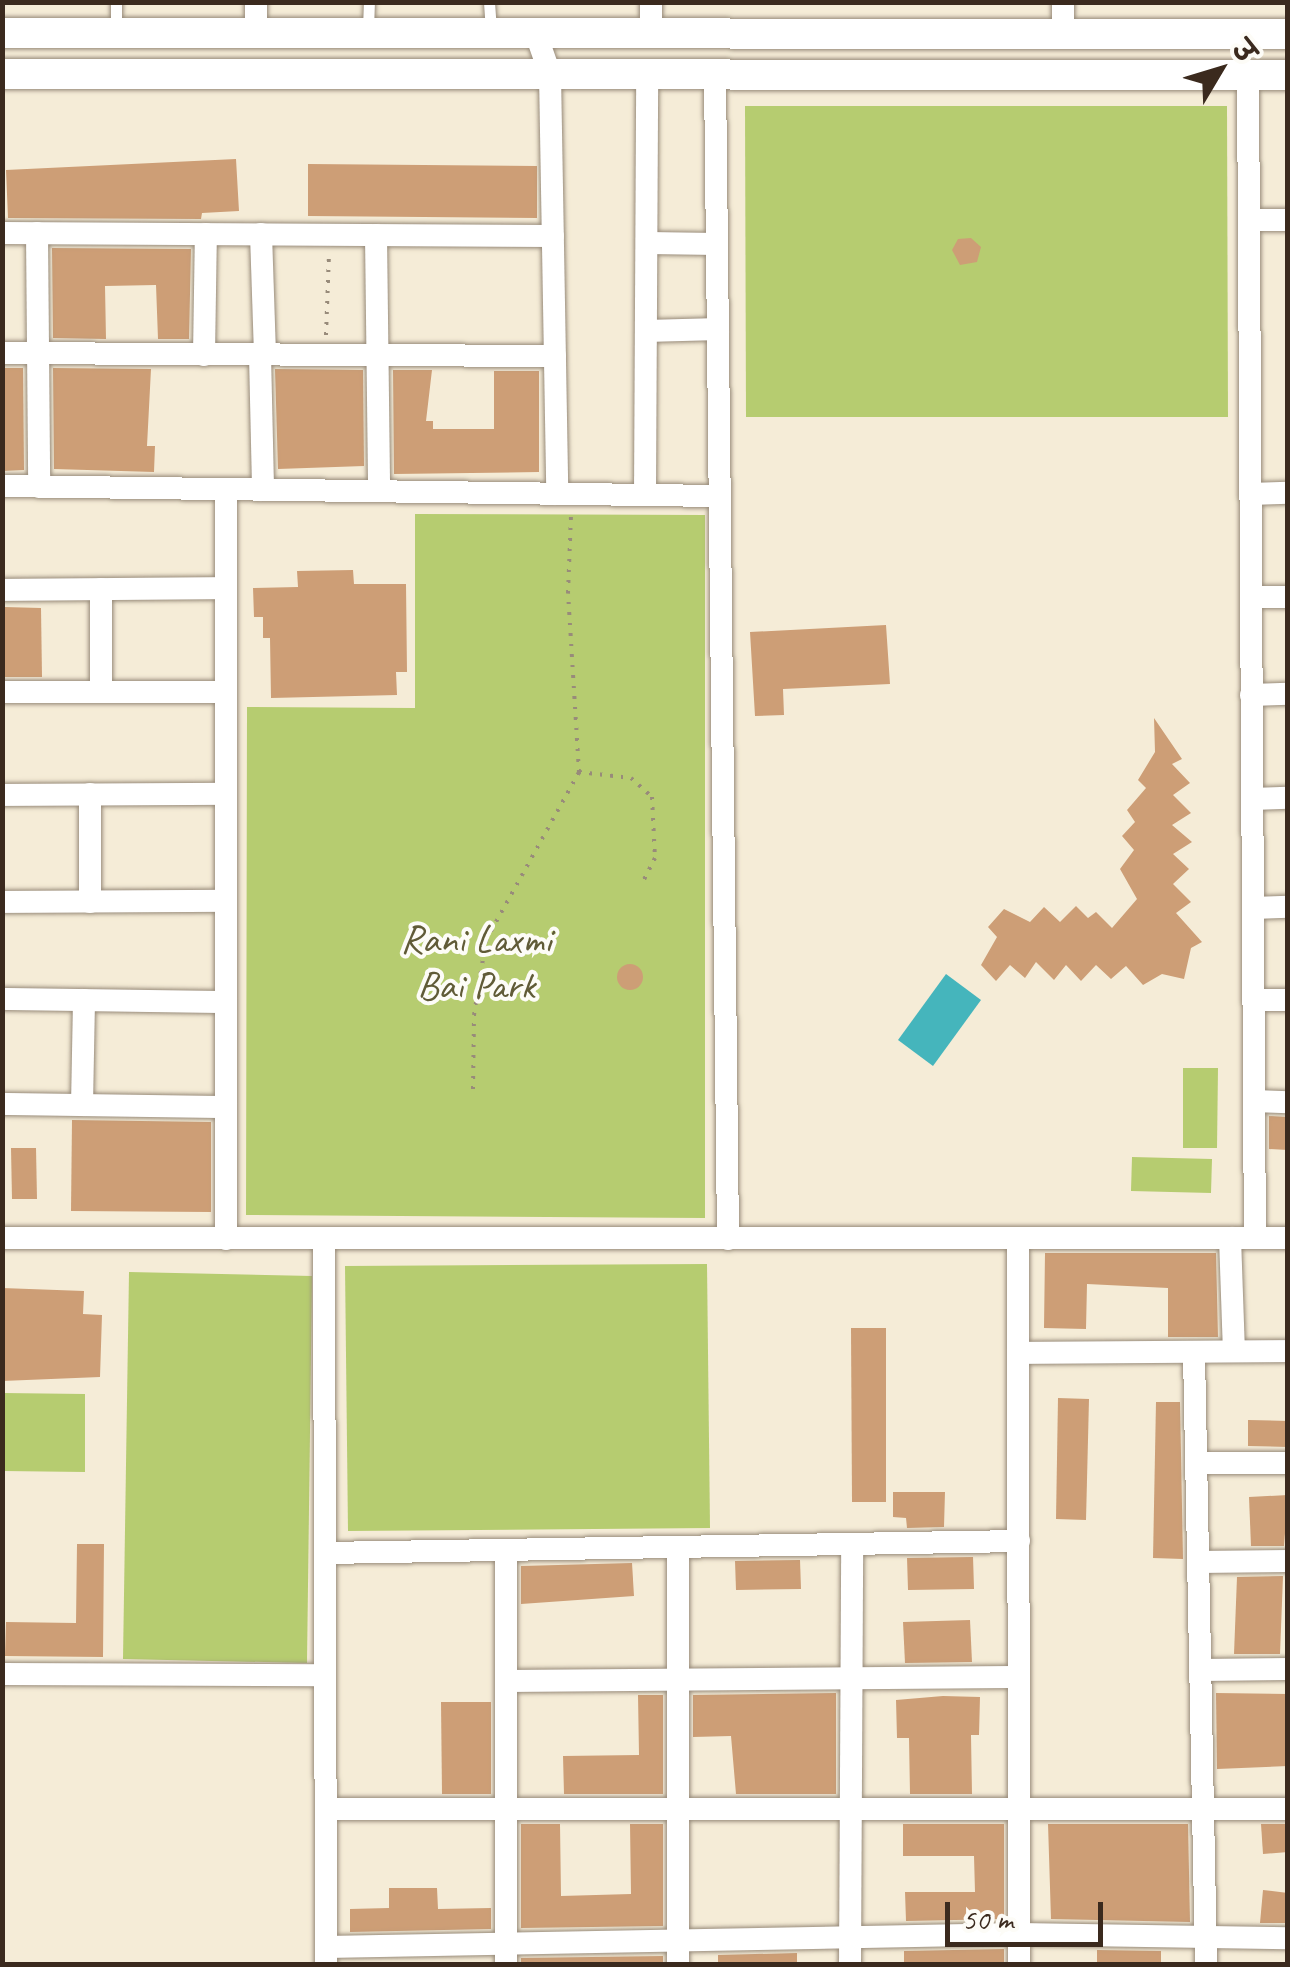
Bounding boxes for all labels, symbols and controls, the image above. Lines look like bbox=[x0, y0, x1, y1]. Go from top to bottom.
north arrow bbox=[1170, 20, 1270, 120]
text: उ bbox=[1225, 33, 1264, 69]
park label: Rani Laxmi Bai Park bbox=[399, 915, 553, 1009]
scale bar bbox=[950, 1882, 1108, 1944]
text: 50 m bbox=[962, 1900, 1013, 1938]

